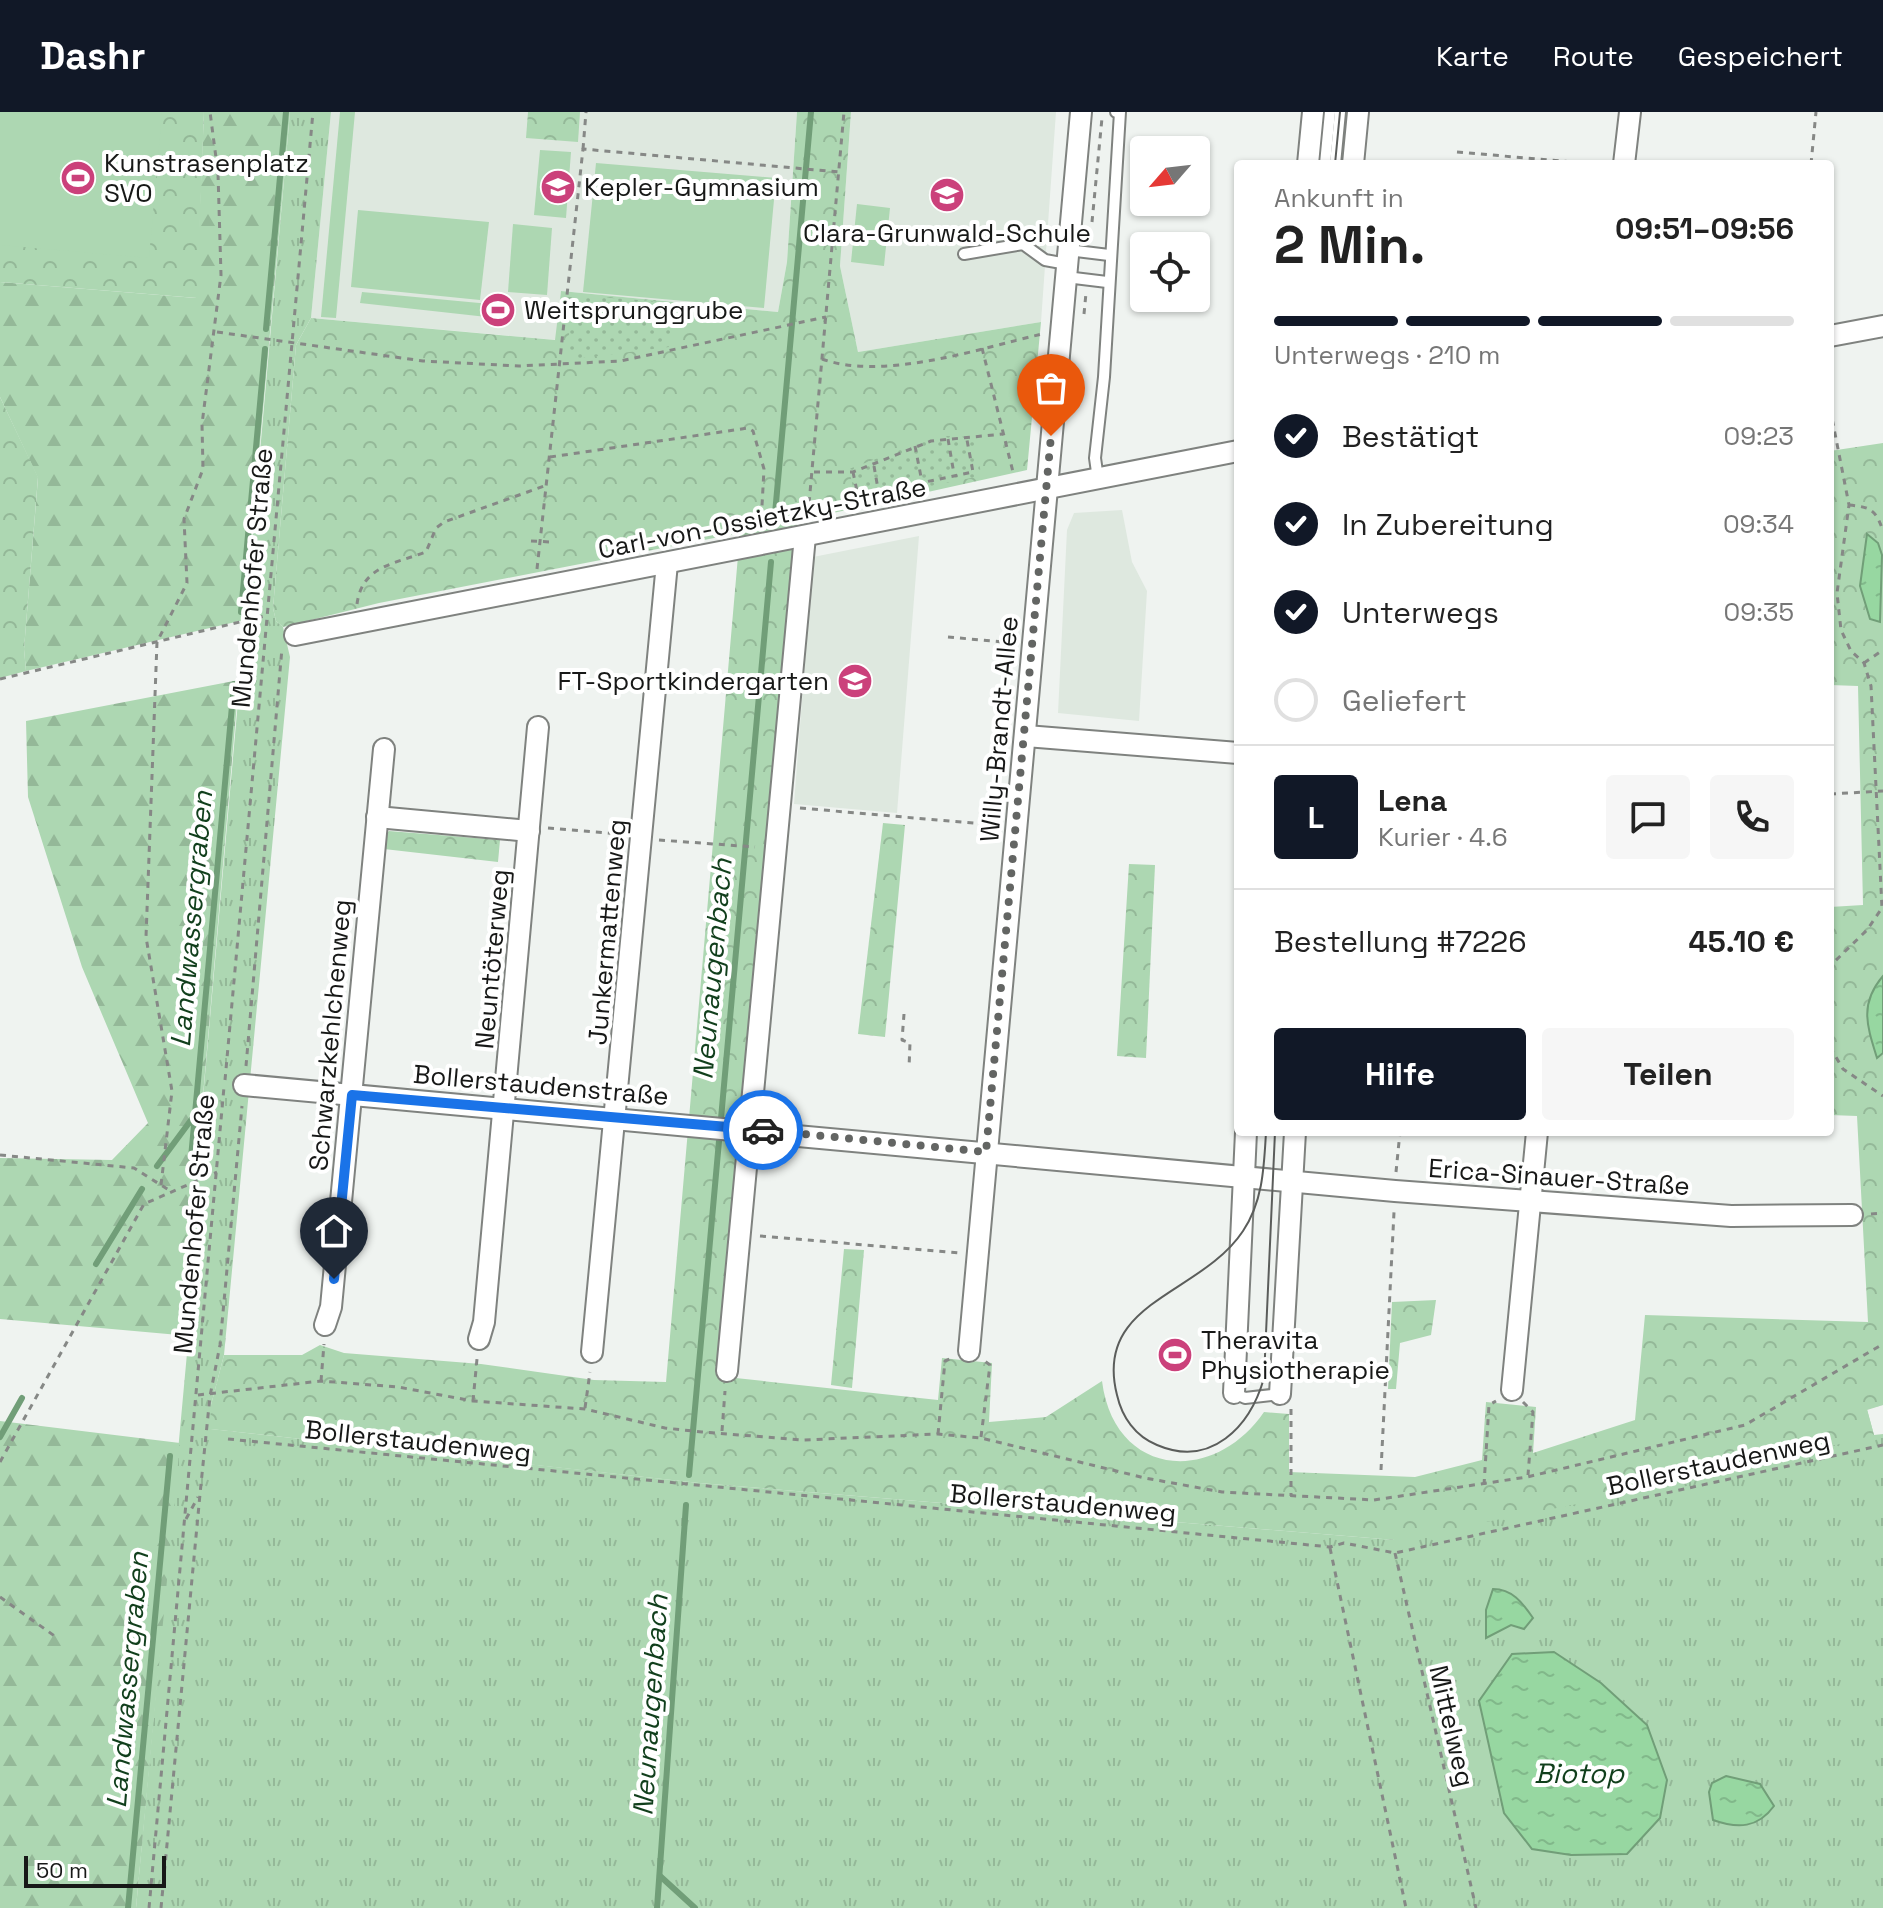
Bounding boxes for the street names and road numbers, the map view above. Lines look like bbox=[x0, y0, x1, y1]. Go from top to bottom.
street label: Mundenhofer Straße bbox=[224, 447, 280, 709]
street label: Carl-von-Ossietzky-Straße bbox=[595, 469, 929, 567]
street label: Willy-Brandt-Allee bbox=[972, 615, 1026, 843]
street label: Junkermattenweg bbox=[580, 818, 634, 1046]
street label: Neuntöterweg bbox=[467, 868, 517, 1050]
street label: Schwarzkehlchenweg bbox=[301, 898, 359, 1172]
street label: Bollerstaudenstraße bbox=[412, 1057, 670, 1113]
street label: Mundenhofer Straße bbox=[166, 1093, 222, 1355]
street label: Erica-Sinauer-Straße bbox=[1427, 1151, 1691, 1203]
street label: Bollerstaudenweg bbox=[303, 1412, 533, 1470]
street label: Bollerstaudenweg bbox=[1603, 1423, 1833, 1503]
street label: Bollerstaudenweg bbox=[948, 1476, 1178, 1530]
street label: Mittelweg bbox=[1422, 1662, 1482, 1790]

